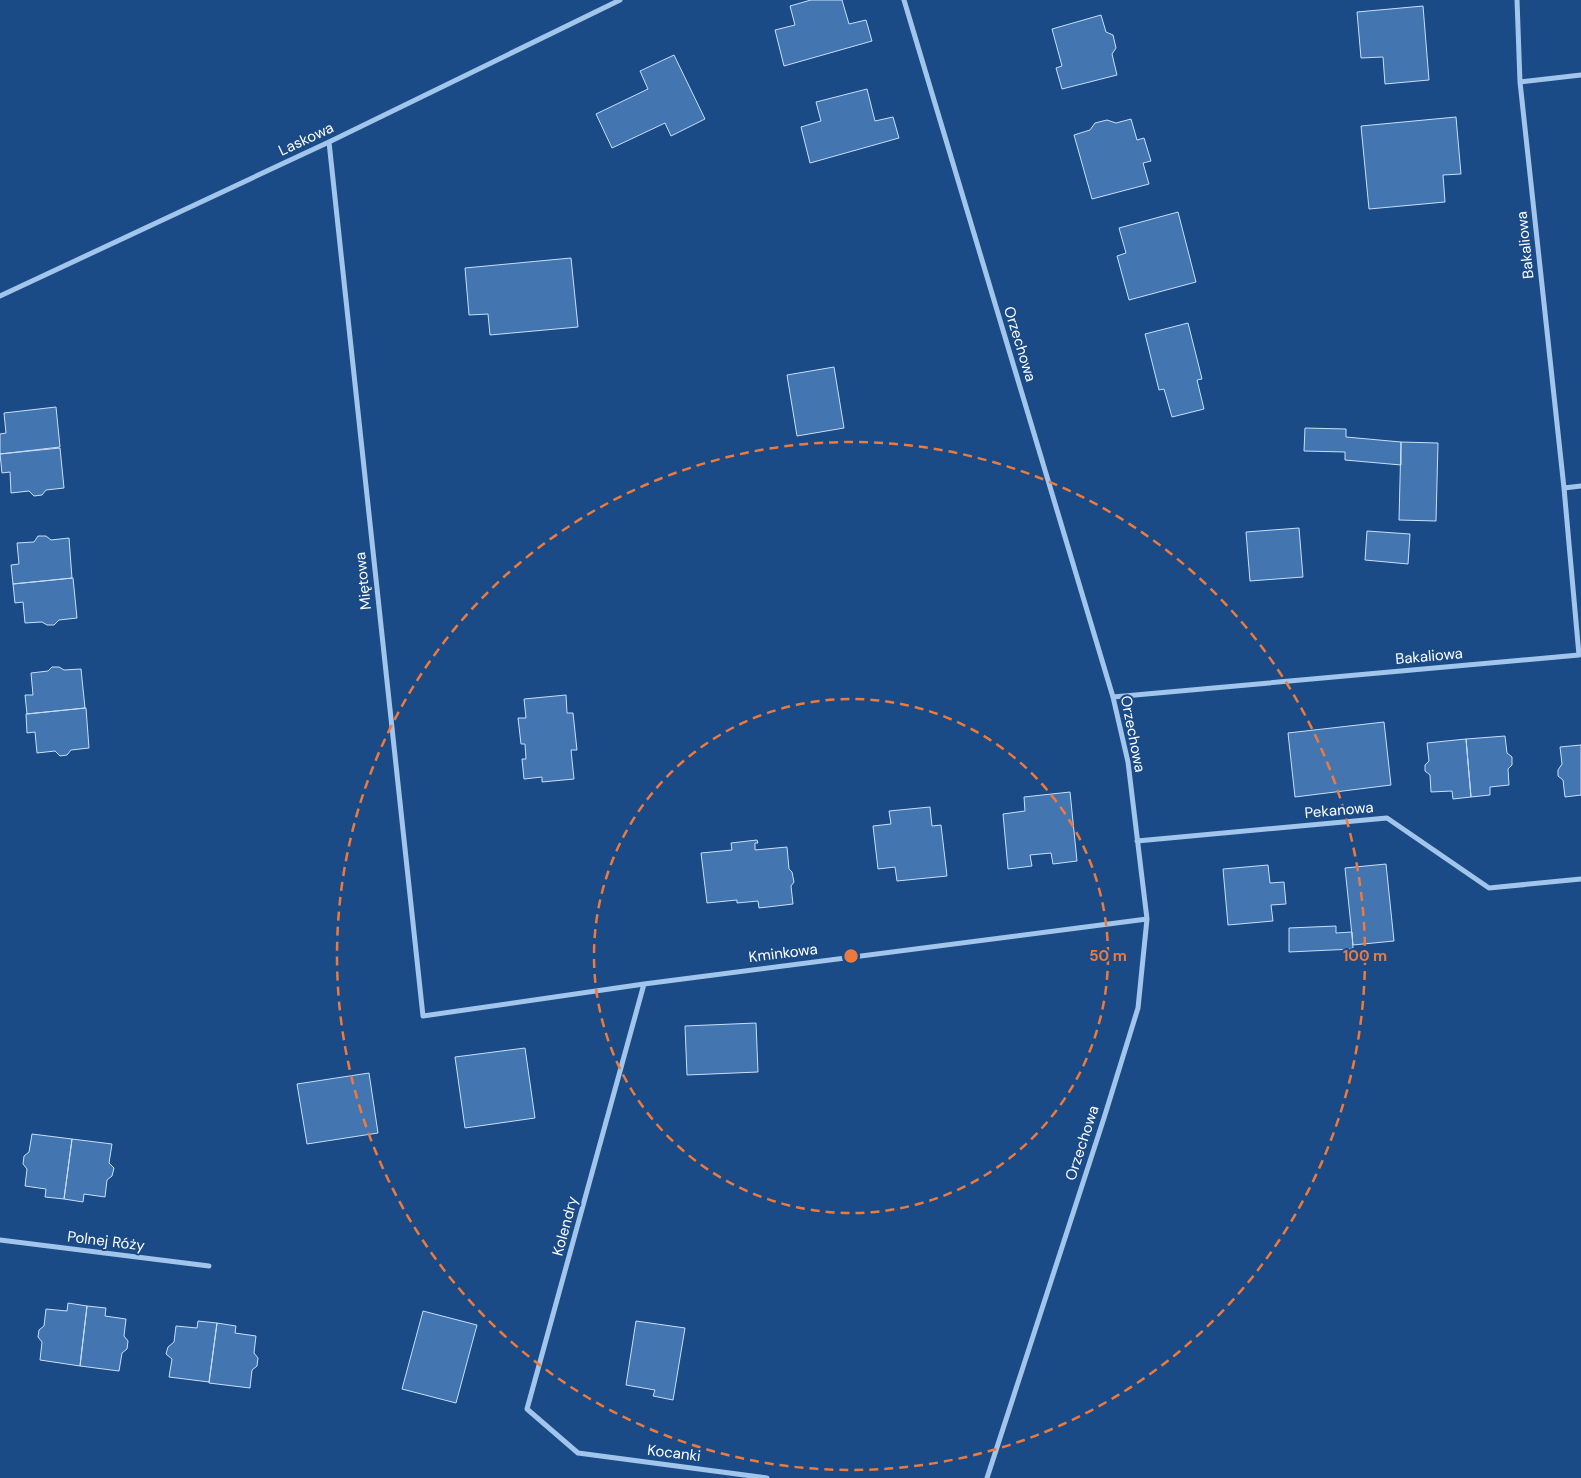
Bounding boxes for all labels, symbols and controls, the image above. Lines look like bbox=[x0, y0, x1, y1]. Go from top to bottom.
street label: Laskowa bbox=[275, 118, 337, 160]
street label: Bakaliowa bbox=[1512, 210, 1538, 280]
street label: Orzechowa bbox=[999, 304, 1041, 384]
street label: Miętowa bbox=[350, 551, 376, 611]
street label: Bakaliowa bbox=[1394, 643, 1464, 669]
street label: Orzechowa bbox=[1116, 694, 1150, 774]
street label: Pekanowa bbox=[1304, 797, 1374, 823]
street label: Kminkowa bbox=[747, 939, 819, 967]
text: 50 m bbox=[1089, 946, 1127, 966]
text: 100 m bbox=[1343, 946, 1387, 966]
centre of rings bbox=[842, 947, 860, 965]
street label: Orzechowa bbox=[1060, 1103, 1104, 1183]
street label: Kolendry bbox=[547, 1193, 583, 1258]
street label: Polnej Róży bbox=[66, 1226, 146, 1256]
street label: Kocanki bbox=[646, 1440, 702, 1466]

